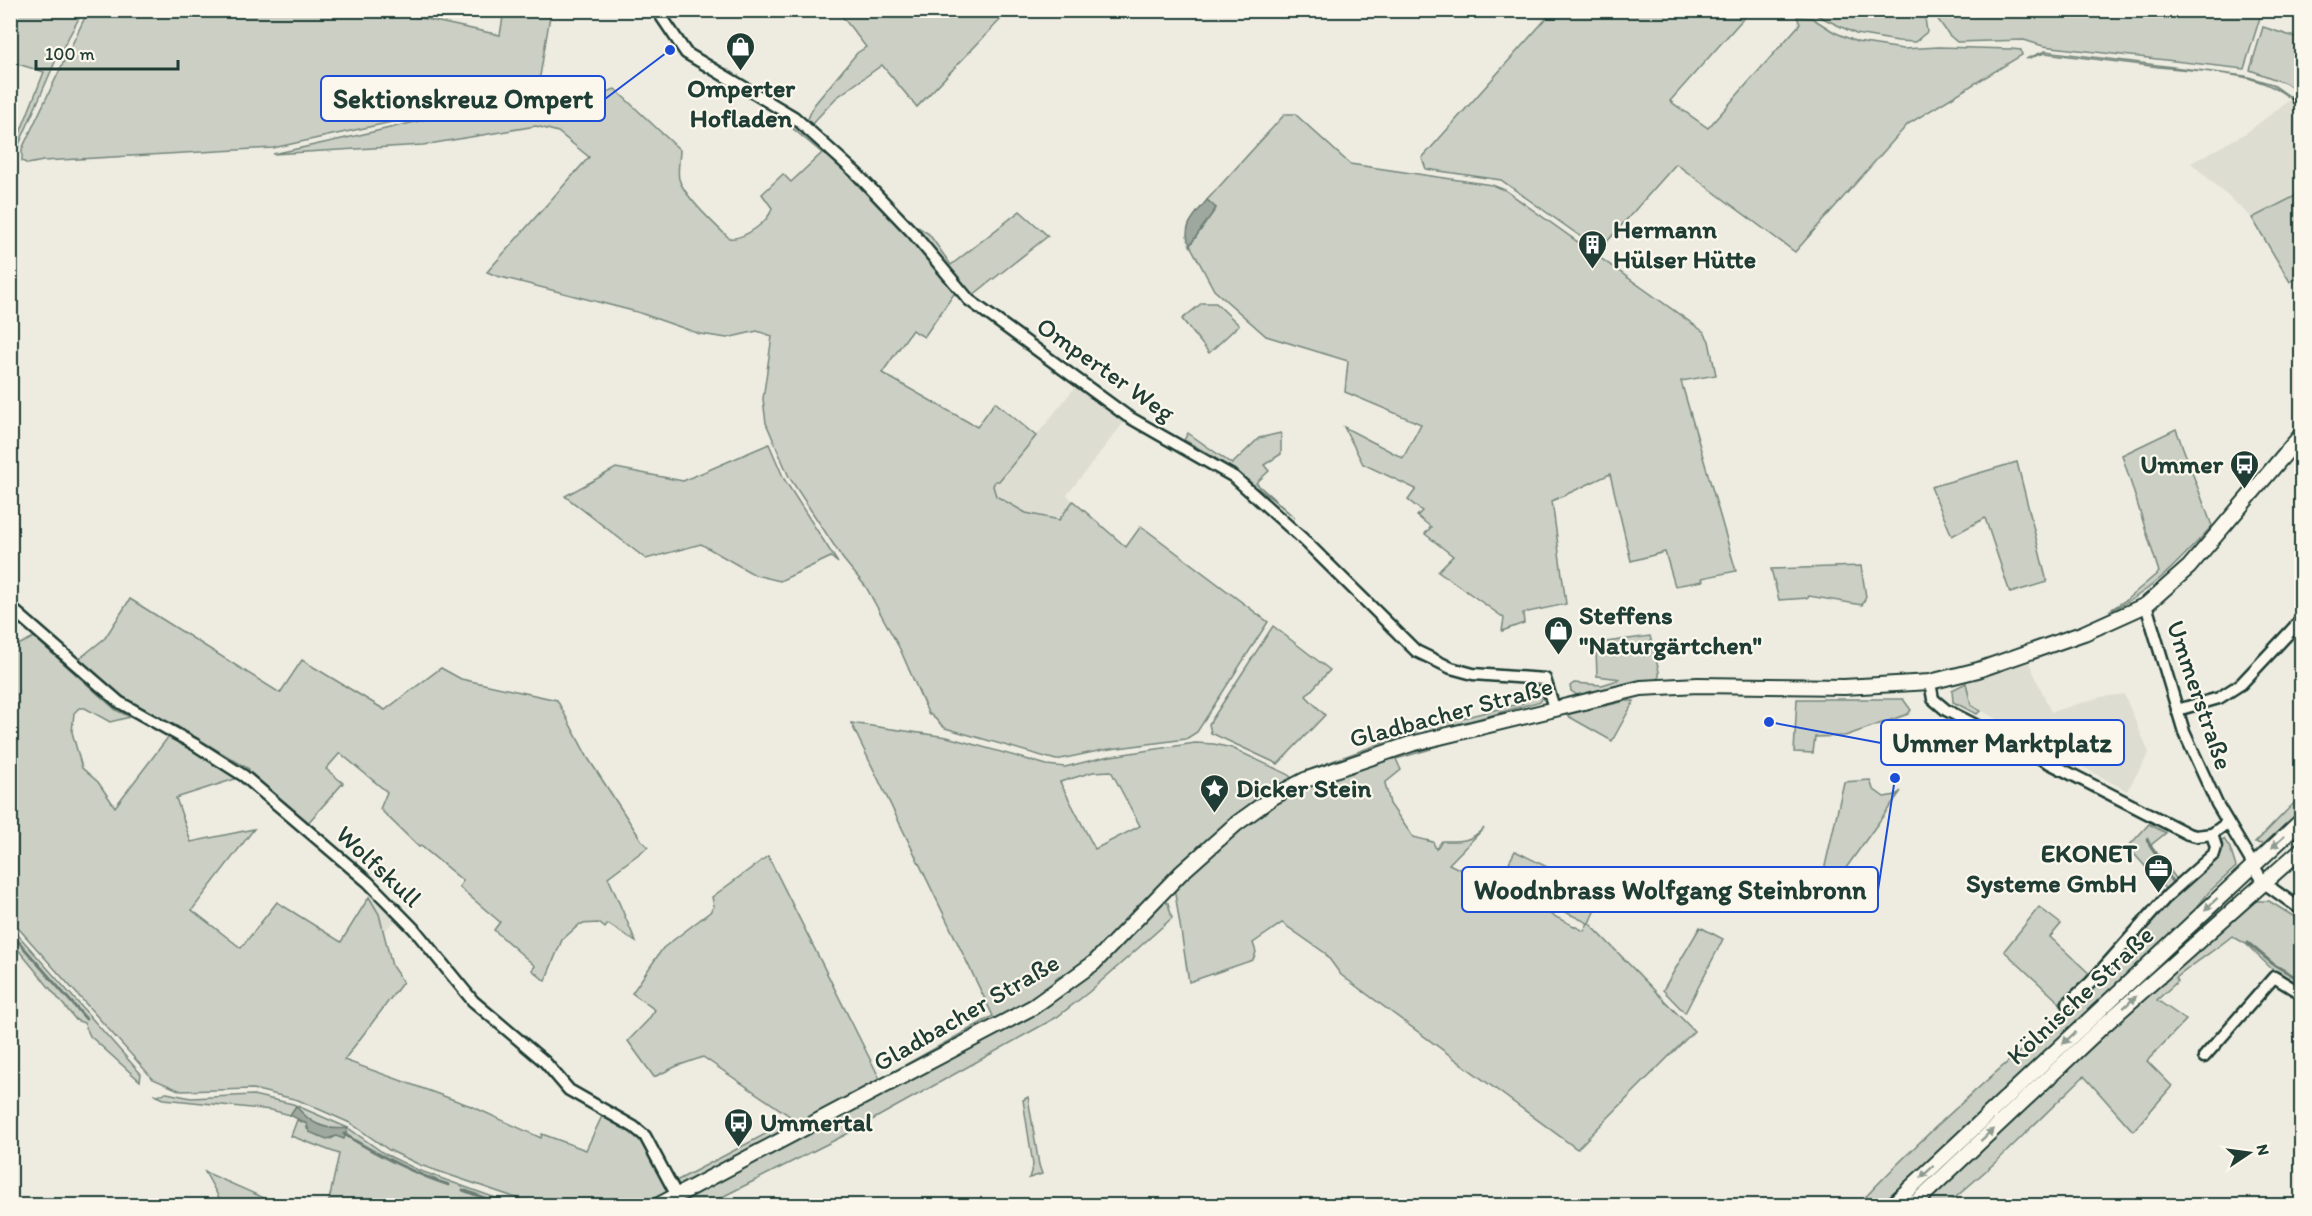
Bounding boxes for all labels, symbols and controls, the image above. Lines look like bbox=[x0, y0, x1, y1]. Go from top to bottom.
shop icon: Omperter Hofladen bbox=[725, 30, 757, 72]
scale bar bbox=[36, 33, 178, 71]
text: 100 m bbox=[45, 43, 95, 65]
place label: Omperter Hofladen bbox=[687, 72, 796, 134]
callout: Sektionskreuz Ompert bbox=[321, 76, 605, 121]
text: Sektionskreuz Ompert bbox=[333, 82, 594, 115]
place label: Hermann Hülser Hütte bbox=[1613, 213, 1756, 275]
building icon: Hermann Hülser Hütte bbox=[1576, 228, 1608, 270]
street label: Omperter Weg bbox=[1030, 309, 1182, 429]
place label: Ummer bbox=[2140, 448, 2224, 480]
bus stop icon: Ummer bbox=[2228, 448, 2260, 490]
place label: Steffens "Naturgärtchen" bbox=[1579, 599, 1762, 661]
shop icon: Steffens "Naturgärtchen" bbox=[1542, 614, 1574, 656]
street label: Ummerstraße bbox=[2160, 616, 2240, 774]
street label: Gladbacher Straße bbox=[1346, 669, 1556, 755]
callout: Ummer Marktplatz bbox=[1881, 720, 2124, 765]
text: Ummer Marktplatz bbox=[1892, 726, 2112, 759]
place icon: Dicker Stein bbox=[1199, 772, 1231, 814]
place label: Dicker Stein bbox=[1236, 772, 1371, 804]
street label: Wolfskull bbox=[329, 818, 429, 914]
one-way arrow bbox=[2270, 835, 2285, 849]
place label: EKONET Systeme GmbH bbox=[1966, 837, 2137, 899]
office icon: EKONET Systeme GmbH bbox=[2142, 852, 2174, 894]
callout: Woodnbrass Wolfgang Steinbronn bbox=[1462, 867, 1878, 912]
text: Woodnbrass Wolfgang Steinbronn bbox=[1474, 873, 1867, 906]
one-way arrow bbox=[2204, 897, 2219, 910]
street label: Kölnische Straße bbox=[2000, 919, 2160, 1071]
street label: Gladbacher Straße bbox=[867, 946, 1065, 1078]
one-way arrow bbox=[2122, 996, 2137, 1009]
one-way arrow bbox=[2062, 1030, 2076, 1044]
bus stop icon: Ummertal bbox=[723, 1106, 755, 1148]
place label: Ummertal bbox=[760, 1106, 873, 1138]
north arrow bbox=[2219, 1123, 2279, 1183]
one-way arrow bbox=[1979, 1129, 1994, 1142]
text: N bbox=[2253, 1142, 2274, 1157]
one-way arrow bbox=[1921, 1164, 1935, 1178]

